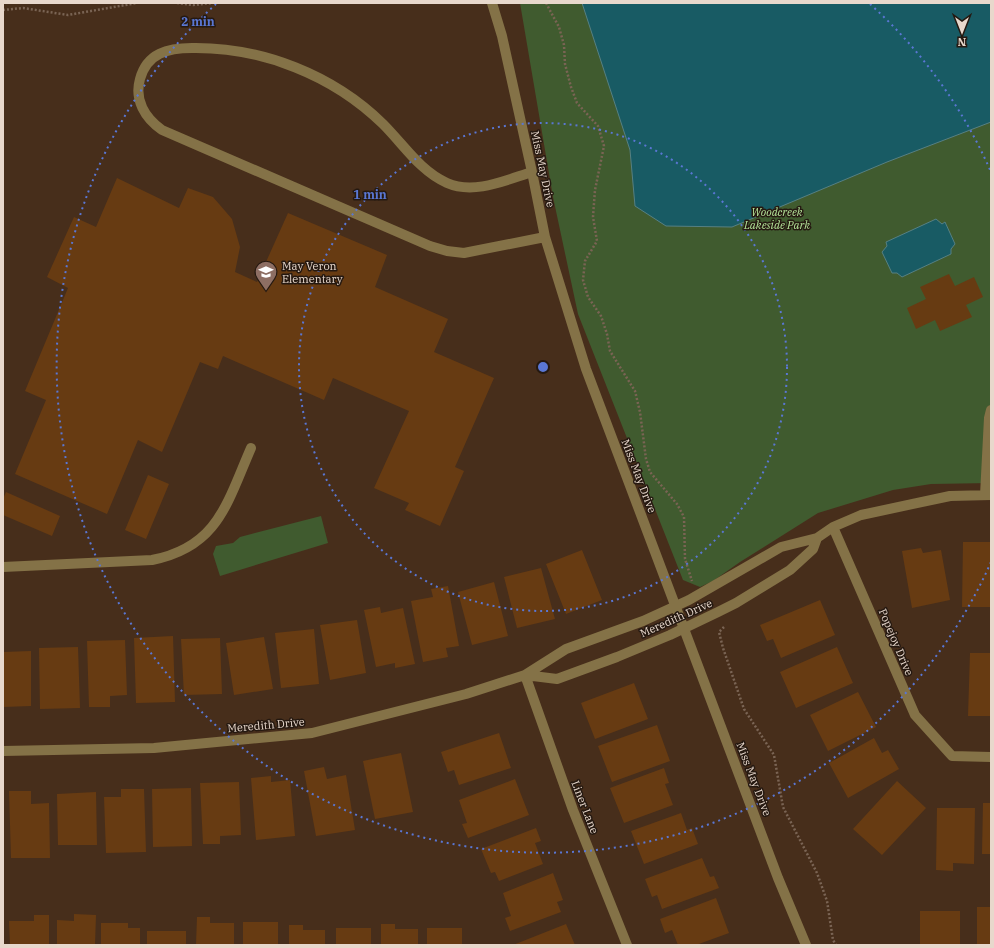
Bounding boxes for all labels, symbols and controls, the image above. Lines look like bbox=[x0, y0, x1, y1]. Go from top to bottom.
north arrow bbox=[942, 12, 982, 52]
text: 2 min bbox=[181, 14, 215, 29]
text: N bbox=[957, 35, 966, 49]
street label: Miss May Drive bbox=[528, 129, 558, 209]
text: 1 min bbox=[353, 187, 387, 202]
park label: Woodcreek Lakeside Park bbox=[743, 205, 810, 232]
school or university icon: May Veron Elementary bbox=[253, 259, 279, 292]
place label: May Veron Elementary bbox=[282, 259, 343, 286]
centre of rings bbox=[536, 360, 550, 374]
street label: Miss May Drive bbox=[618, 437, 660, 515]
street label: Meredith Drive bbox=[638, 596, 714, 640]
street label: Popejoy Drive bbox=[876, 606, 916, 678]
street label: Meredith Drive bbox=[227, 715, 305, 735]
street label: Miss May Drive bbox=[733, 740, 775, 818]
street label: Liner Lane bbox=[568, 778, 602, 836]

